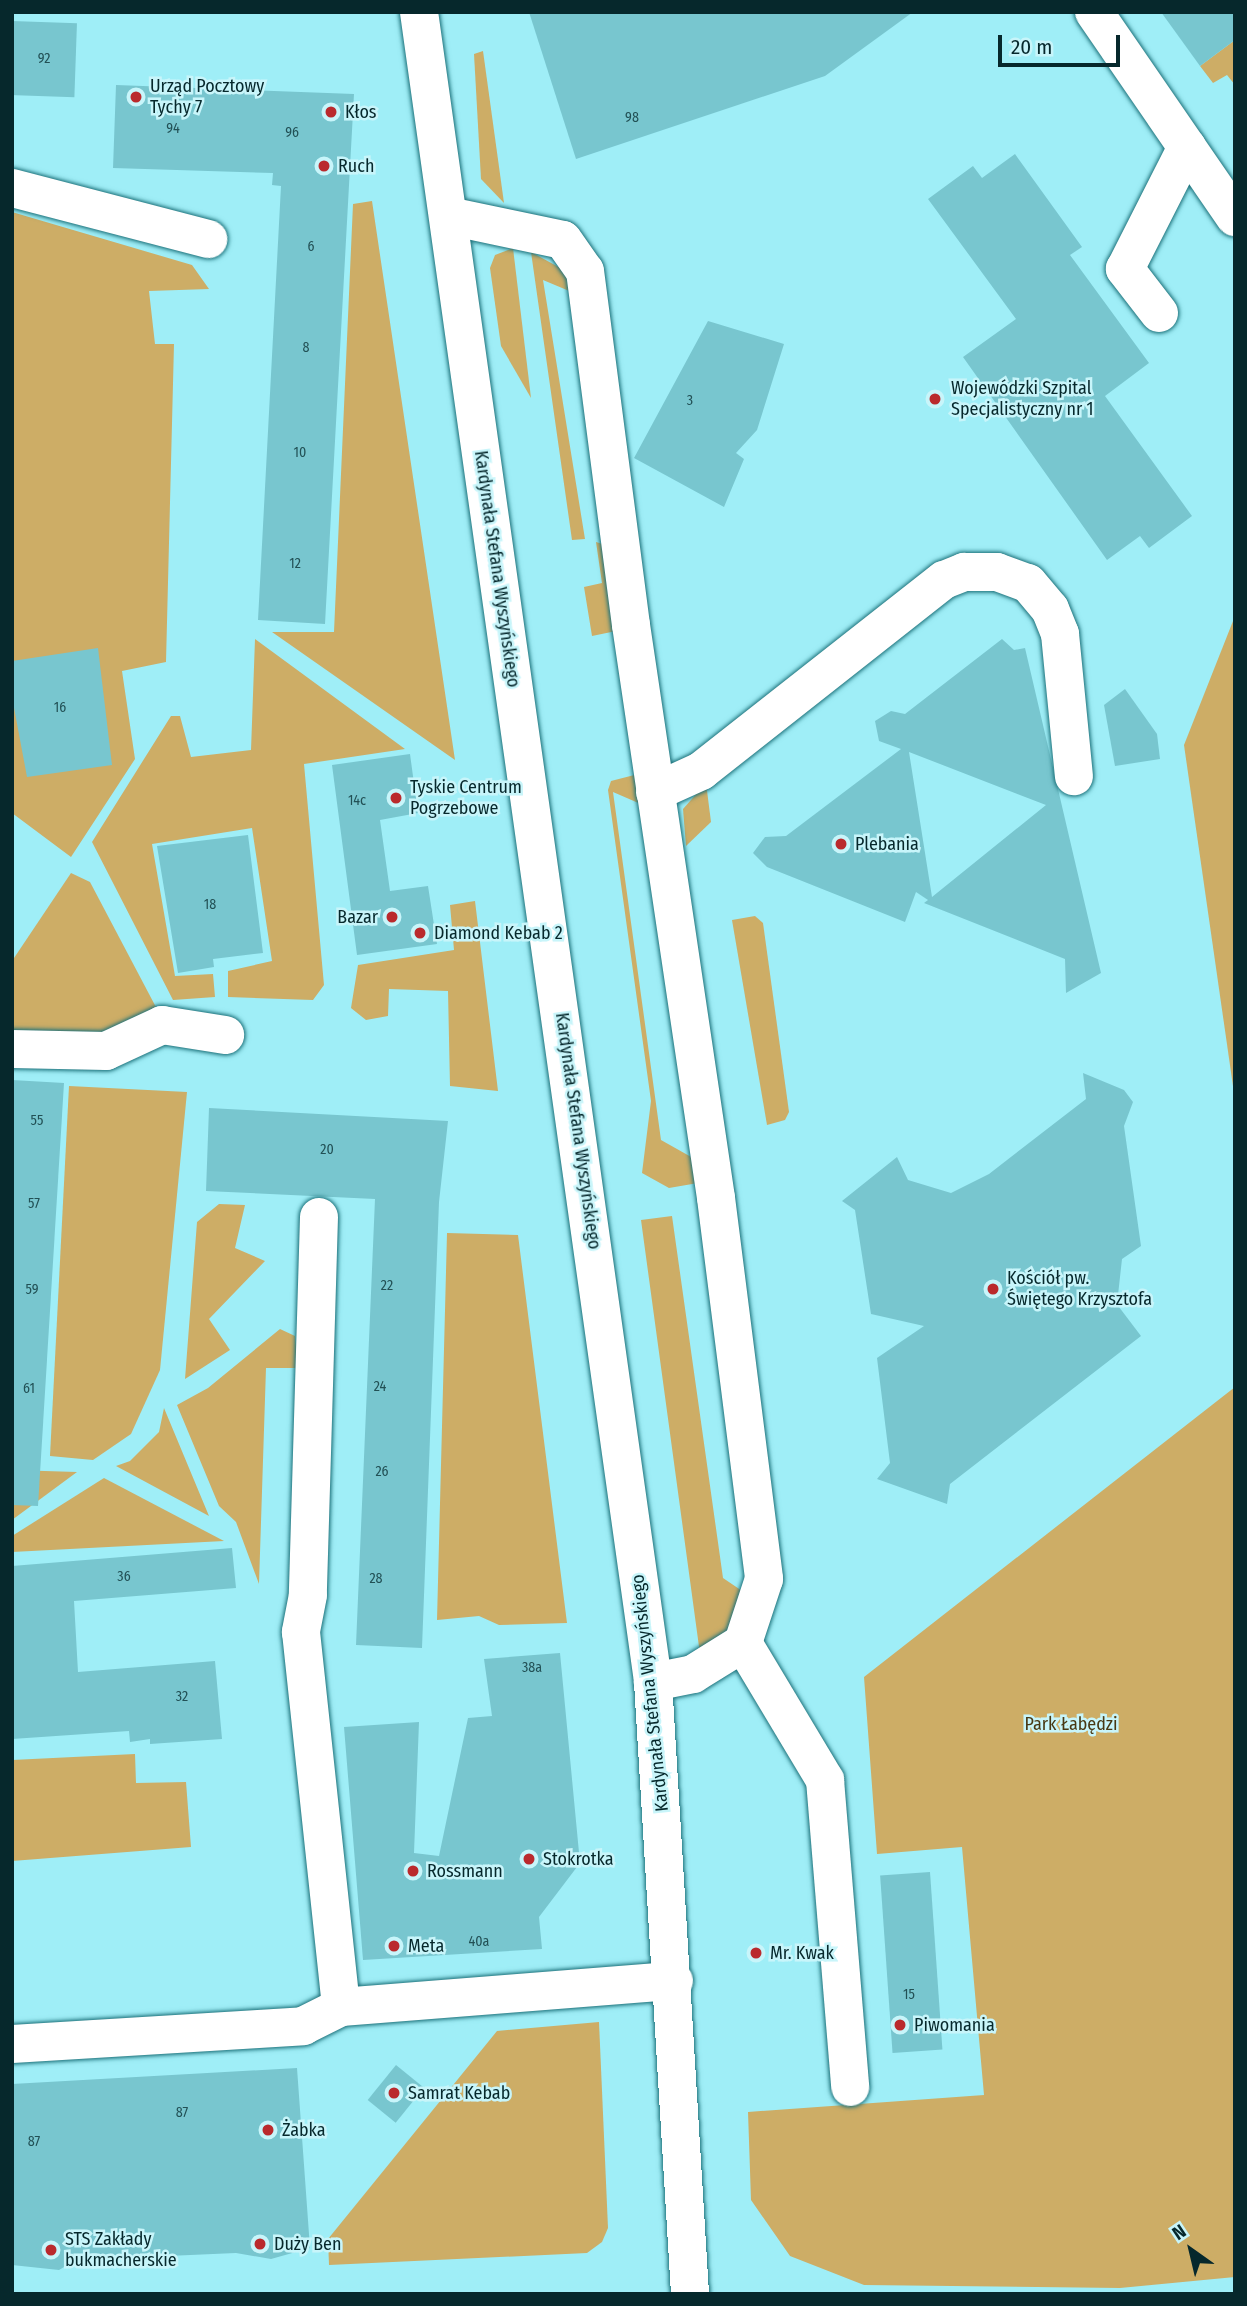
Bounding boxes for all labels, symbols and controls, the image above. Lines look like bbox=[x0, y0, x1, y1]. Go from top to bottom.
scale bar bbox=[1002, 21, 1124, 65]
text: 20 m bbox=[1011, 34, 1052, 60]
house number: 92 bbox=[38, 51, 50, 67]
place label: Urząd Pocztowy Tychy 7 bbox=[150, 76, 264, 119]
marker: Urząd Pocztowy Tychy 7 bbox=[128, 89, 144, 105]
place label: Kłos bbox=[345, 101, 377, 123]
marker: Kłos bbox=[323, 104, 339, 120]
house number: 98 bbox=[625, 110, 639, 126]
house number: 94 bbox=[166, 121, 180, 137]
house number: 96 bbox=[285, 125, 299, 141]
place label: Ruch bbox=[338, 155, 374, 177]
marker: Ruch bbox=[316, 158, 332, 174]
house number: 6 bbox=[308, 239, 314, 255]
house number: 8 bbox=[303, 340, 309, 356]
place label: Wojewódzki Szpital Specjalistyczny nr 1 bbox=[951, 378, 1093, 420]
marker: Wojewódzki Szpital Specjalistyczny nr 1 bbox=[925, 389, 945, 409]
house number: 3 bbox=[687, 393, 693, 409]
house number: 10 bbox=[294, 445, 306, 461]
street label: Kardynała Stefana Wyszyńskiego bbox=[470, 449, 524, 689]
house number: 12 bbox=[289, 556, 301, 572]
house number: 16 bbox=[54, 700, 66, 716]
place label: Tyskie Centrum Pogrzebowe bbox=[410, 777, 522, 820]
marker: Tyskie Centrum Pogrzebowe bbox=[388, 790, 404, 806]
house number: 14c bbox=[348, 793, 366, 809]
place label: Plebania bbox=[855, 833, 919, 855]
marker: Plebania bbox=[833, 836, 849, 852]
house number: 18 bbox=[204, 897, 216, 913]
place label: Bazar bbox=[337, 906, 378, 928]
marker: Bazar bbox=[384, 909, 400, 925]
place label: Diamond Kebab 2 bbox=[434, 922, 563, 944]
marker: Diamond Kebab 2 bbox=[412, 925, 428, 941]
street label: Kardynała Stefana Wyszyńskiego bbox=[551, 1011, 605, 1251]
house number: 55 bbox=[31, 1113, 43, 1129]
house number: 20 bbox=[320, 1142, 334, 1158]
house number: 57 bbox=[28, 1196, 40, 1212]
place label: Kościół pw. Świętego Krzysztofa bbox=[1007, 1268, 1152, 1310]
house number: 22 bbox=[381, 1278, 393, 1294]
marker: Kościół pw. Świętego Krzysztofa bbox=[985, 1281, 1001, 1297]
house number: 59 bbox=[25, 1282, 39, 1298]
house number: 24 bbox=[374, 1379, 386, 1395]
house number: 61 bbox=[23, 1381, 35, 1397]
house number: 26 bbox=[375, 1464, 389, 1480]
house number: 36 bbox=[117, 1569, 131, 1585]
house number: 28 bbox=[369, 1571, 383, 1587]
street label: Kardynała Stefana Wyszyńskiego bbox=[627, 1573, 673, 1813]
house number: 38a bbox=[522, 1660, 542, 1676]
house number: 32 bbox=[176, 1689, 188, 1705]
park label: Park Łabędzi bbox=[1025, 1713, 1117, 1735]
place label: Stokrotka bbox=[543, 1848, 613, 1870]
marker: Stokrotka bbox=[521, 1851, 537, 1867]
place label: Rossmann bbox=[427, 1860, 503, 1882]
marker: Rossmann bbox=[405, 1863, 421, 1879]
house number: 40a bbox=[469, 1934, 489, 1950]
place label: Meta bbox=[408, 1935, 444, 1957]
marker: Meta bbox=[386, 1938, 402, 1954]
place label: Mr. Kwak bbox=[770, 1942, 834, 1964]
marker: Mr. Kwak bbox=[748, 1945, 764, 1961]
house number: 15 bbox=[903, 1987, 915, 2003]
place label: Piwomania bbox=[914, 2014, 995, 2036]
marker: Piwomania bbox=[892, 2017, 908, 2033]
place label: Samrat Kebab bbox=[408, 2082, 510, 2104]
marker: Samrat Kebab bbox=[386, 2085, 402, 2101]
house number: 87 bbox=[176, 2105, 188, 2121]
place label: Żabka bbox=[282, 2119, 326, 2141]
marker: Żabka bbox=[260, 2122, 276, 2138]
house number: 87 bbox=[28, 2134, 40, 2150]
north arrow bbox=[1156, 2215, 1226, 2285]
text: N bbox=[1168, 2219, 1190, 2245]
place label: STS Zakłady bukmacherskie bbox=[65, 2229, 177, 2272]
place label: Duży Ben bbox=[274, 2233, 341, 2255]
marker: Duży Ben bbox=[252, 2236, 268, 2252]
marker: STS Zakłady bukmacherskie bbox=[43, 2242, 59, 2258]

